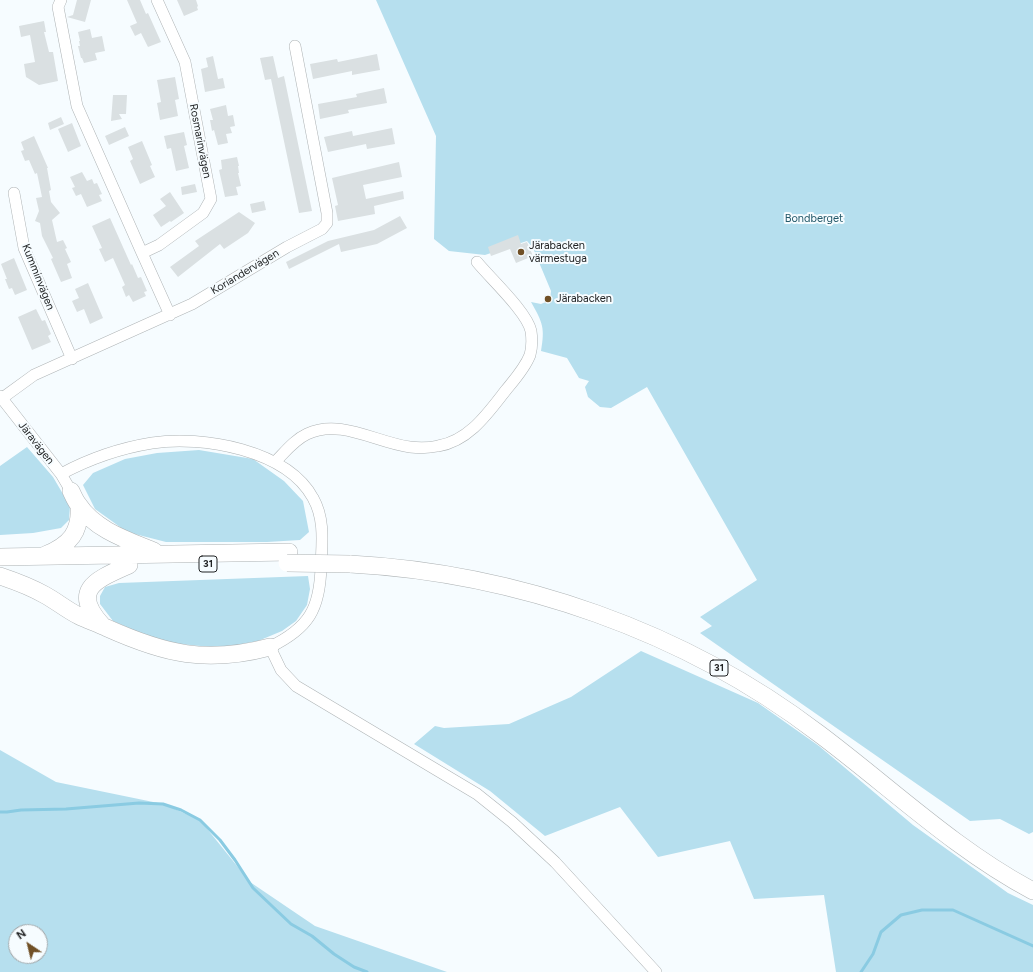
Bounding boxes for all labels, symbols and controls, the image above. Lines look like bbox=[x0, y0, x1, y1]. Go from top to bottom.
street label: Rosmarinvägen bbox=[186, 103, 214, 179]
park label: Bondberget bbox=[785, 212, 843, 226]
place label: Järabacken värmestuga bbox=[529, 239, 587, 265]
street label: Kumminvägen bbox=[19, 242, 57, 312]
street label: Koriandervägen bbox=[209, 246, 281, 298]
marker: Järabacken värmestuga bbox=[516, 247, 526, 257]
place label: Järabacken bbox=[556, 292, 612, 306]
marker: Järabacken bbox=[543, 294, 553, 304]
street label: Järavägen bbox=[15, 419, 57, 467]
road number: 31 bbox=[199, 556, 217, 572]
road number: 31 bbox=[710, 660, 728, 676]
north arrow bbox=[8, 924, 48, 964]
text: N bbox=[14, 927, 29, 942]

